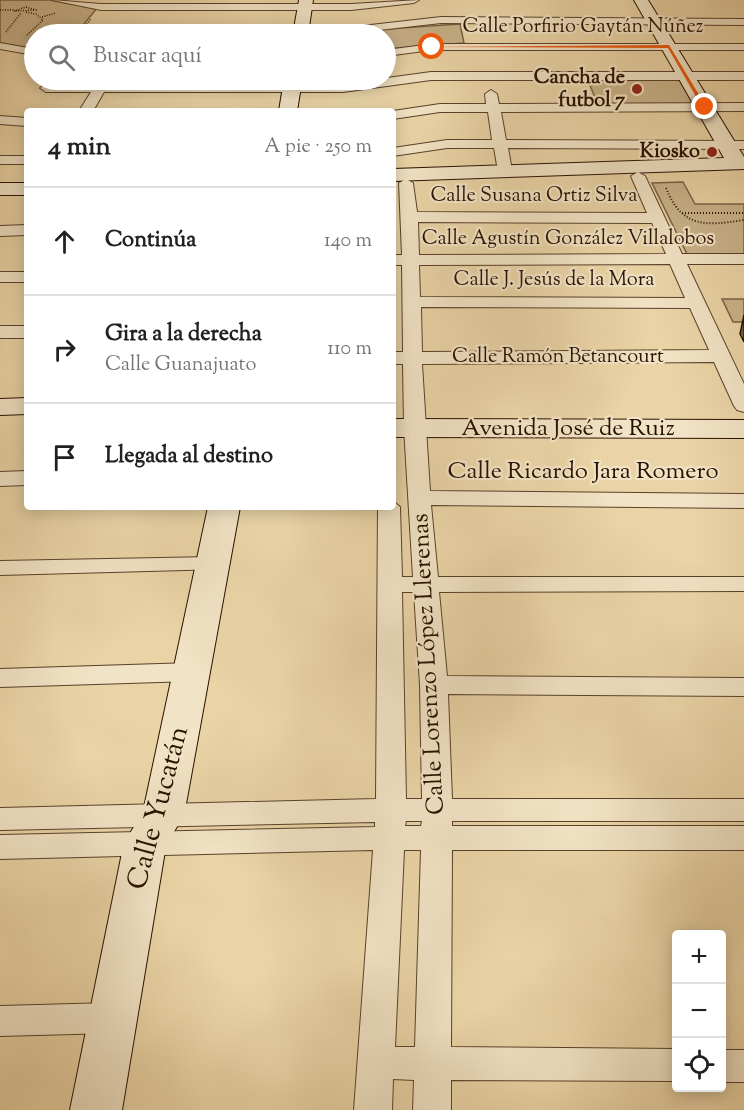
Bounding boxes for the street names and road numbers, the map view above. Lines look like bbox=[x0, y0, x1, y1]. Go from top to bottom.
street label: Calle Porfirio Gaytán Núñez bbox=[463, 13, 703, 42]
street label: Calle Susana Ortiz Silva bbox=[431, 182, 637, 211]
street label: Calle Agustín González Villalobos bbox=[422, 225, 714, 254]
street label: Calle J. Jesús de la Mora bbox=[454, 266, 654, 295]
street label: Calle Ramón Betancourt bbox=[452, 343, 664, 372]
street label: Avenida José de Ruiz bbox=[461, 412, 675, 446]
street label: Calle Ricardo Jara Romero bbox=[447, 455, 719, 489]
street label: Calle Lorenzo López Llerenas bbox=[404, 512, 454, 816]
street label: Calle Yucatán bbox=[118, 722, 200, 894]

